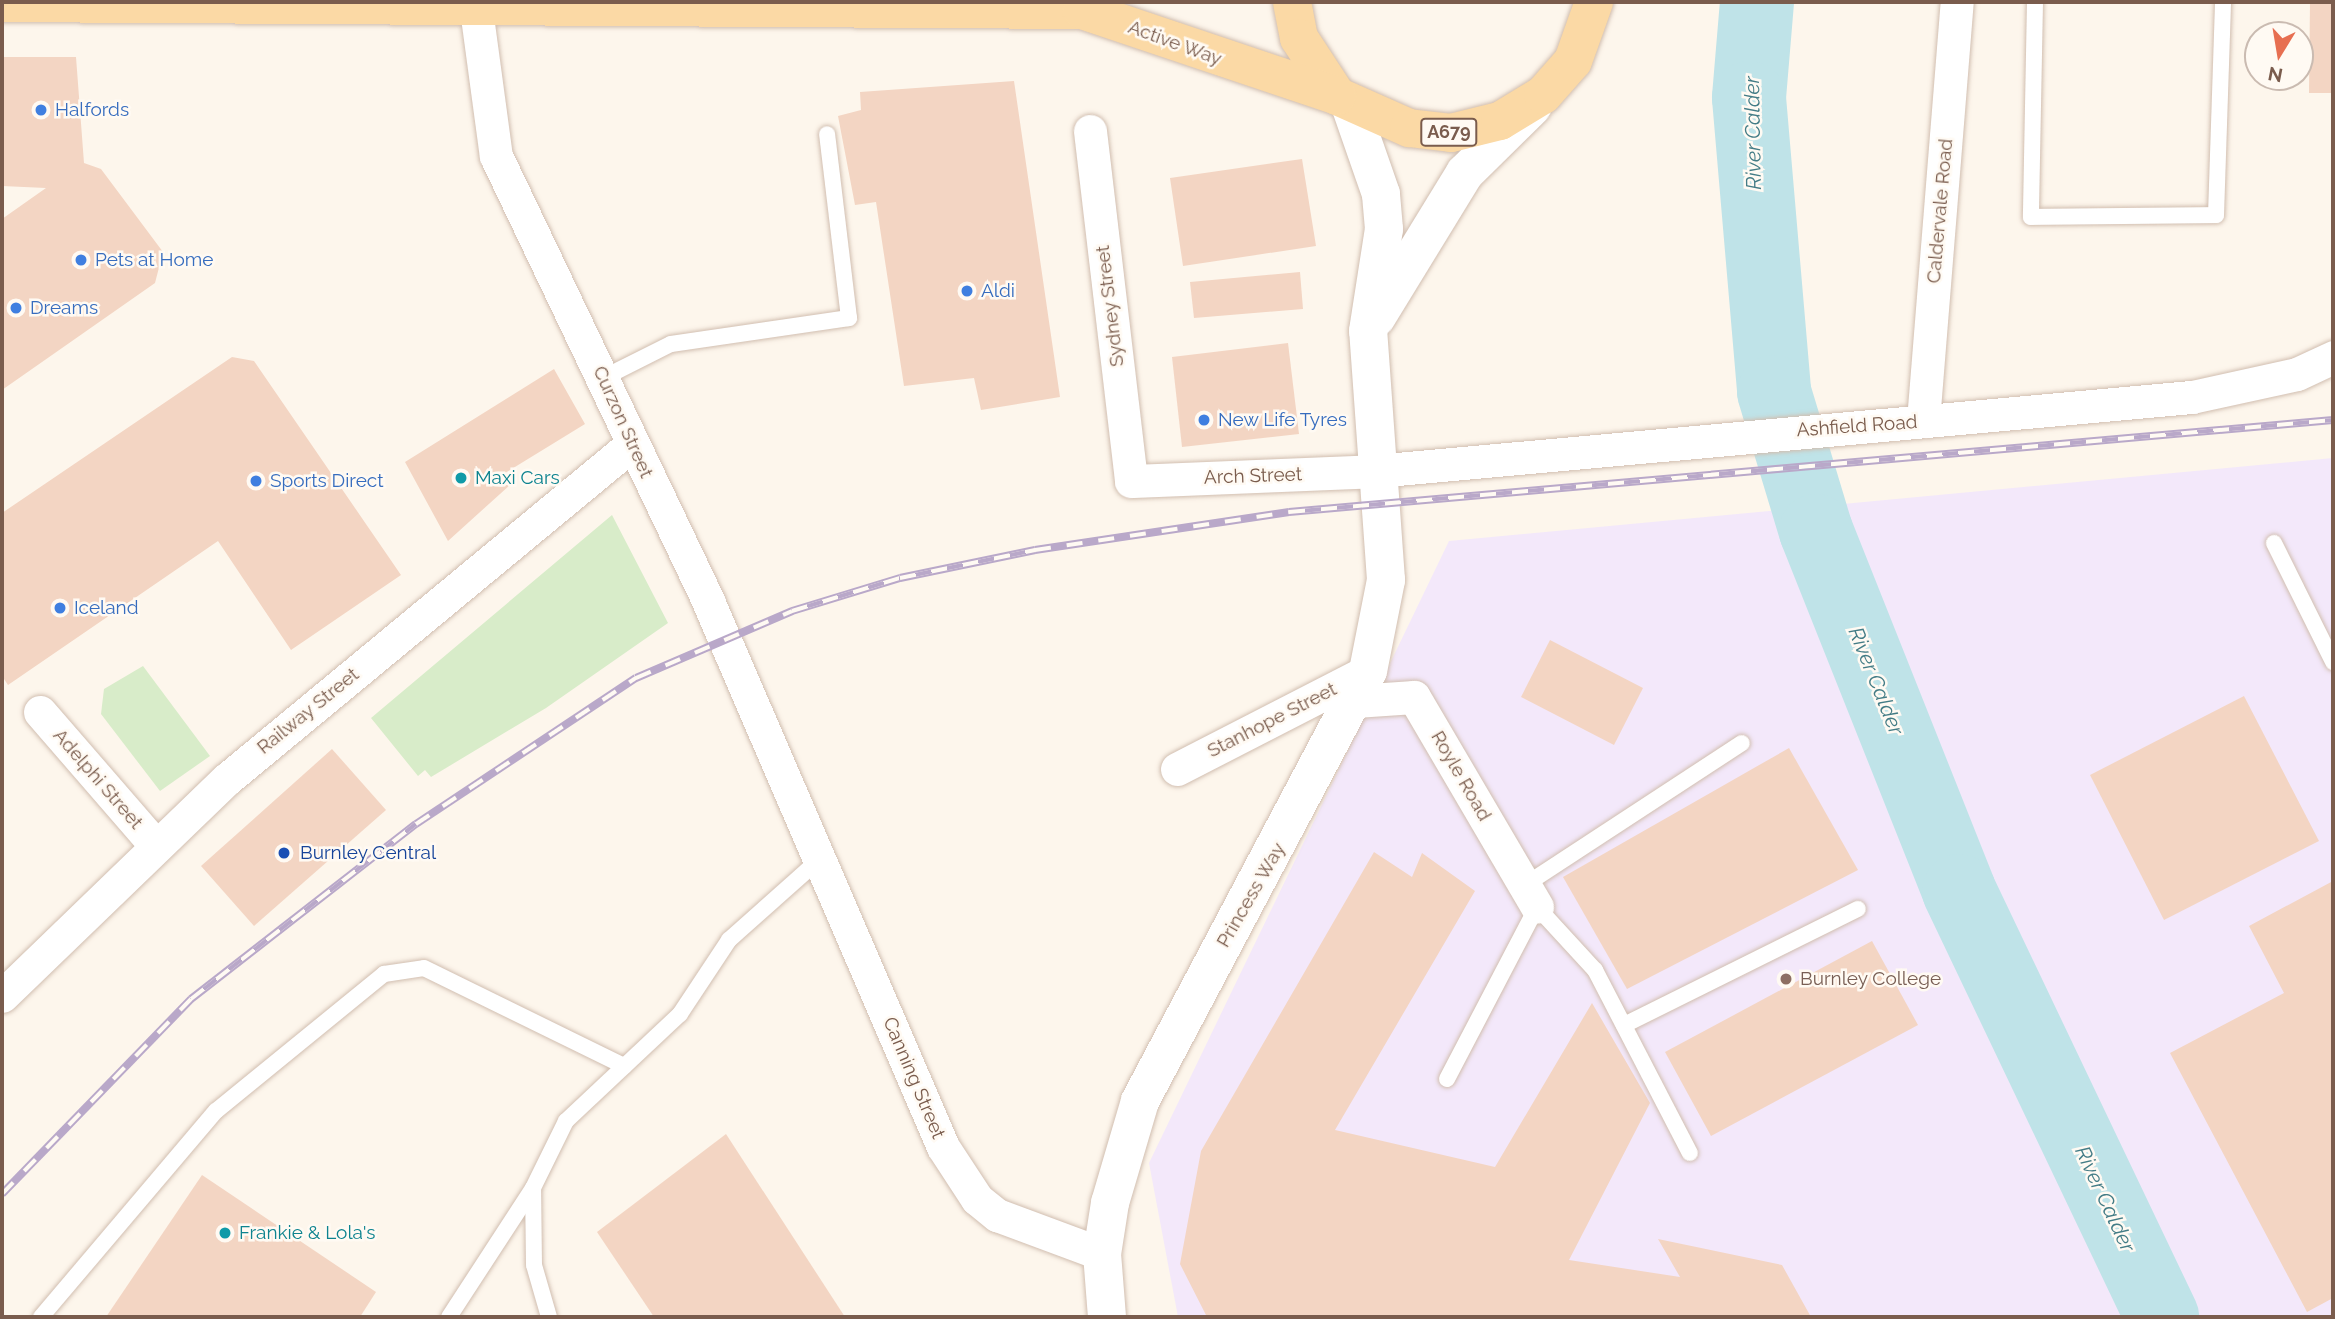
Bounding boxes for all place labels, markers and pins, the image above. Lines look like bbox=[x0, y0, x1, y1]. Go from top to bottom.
place label: Halfords bbox=[55, 99, 129, 121]
marker: Halfords bbox=[33, 102, 49, 118]
place label: Pets at Home bbox=[95, 249, 213, 271]
marker: Pets at Home bbox=[73, 252, 89, 268]
place label: Aldi bbox=[981, 280, 1015, 302]
marker: Aldi bbox=[959, 283, 975, 299]
place label: Dreams bbox=[30, 297, 98, 319]
marker: Dreams bbox=[8, 300, 24, 316]
place label: New Life Tyres bbox=[1218, 409, 1348, 431]
marker: New Life Tyres bbox=[1196, 412, 1212, 428]
place label: Maxi Cars bbox=[475, 467, 560, 489]
place label: Sports Direct bbox=[270, 470, 384, 492]
marker: Maxi Cars bbox=[453, 470, 469, 486]
marker: Sports Direct bbox=[248, 473, 264, 489]
place label: Iceland bbox=[74, 597, 138, 619]
marker: Iceland bbox=[52, 600, 68, 616]
place label: Burnley Central bbox=[300, 842, 437, 864]
marker: Burnley Central bbox=[274, 843, 294, 863]
place label: Burnley College bbox=[1800, 968, 1942, 990]
marker: Burnley College bbox=[1778, 971, 1794, 987]
place label: Frankie & Lola's bbox=[239, 1222, 375, 1244]
marker: Frankie & Lola's bbox=[217, 1225, 233, 1241]

